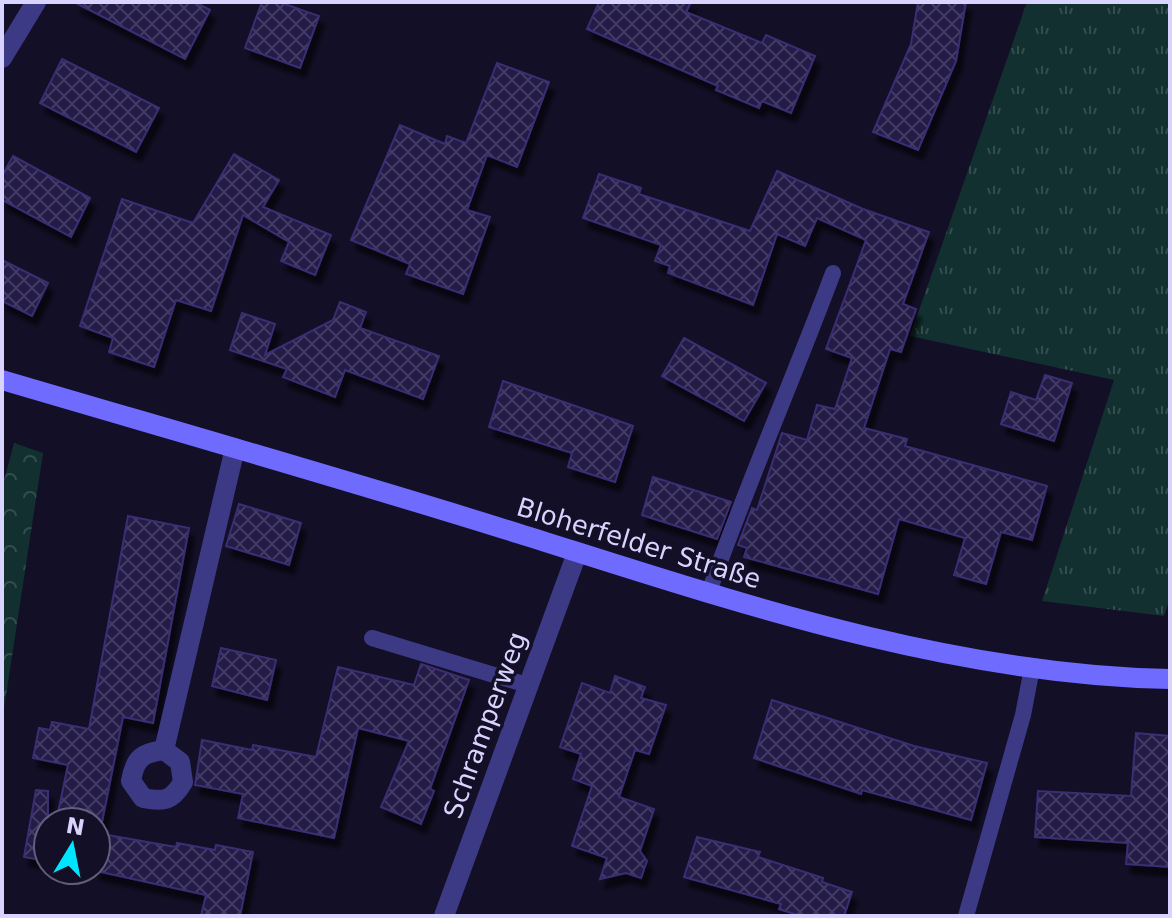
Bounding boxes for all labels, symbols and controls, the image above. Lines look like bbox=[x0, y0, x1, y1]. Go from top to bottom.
street label: Bloherfelder Straße bbox=[513, 492, 765, 594]
street label: Schramperweg bbox=[437, 628, 533, 822]
north arrow bbox=[32, 806, 112, 886]
text: N bbox=[64, 813, 87, 841]

